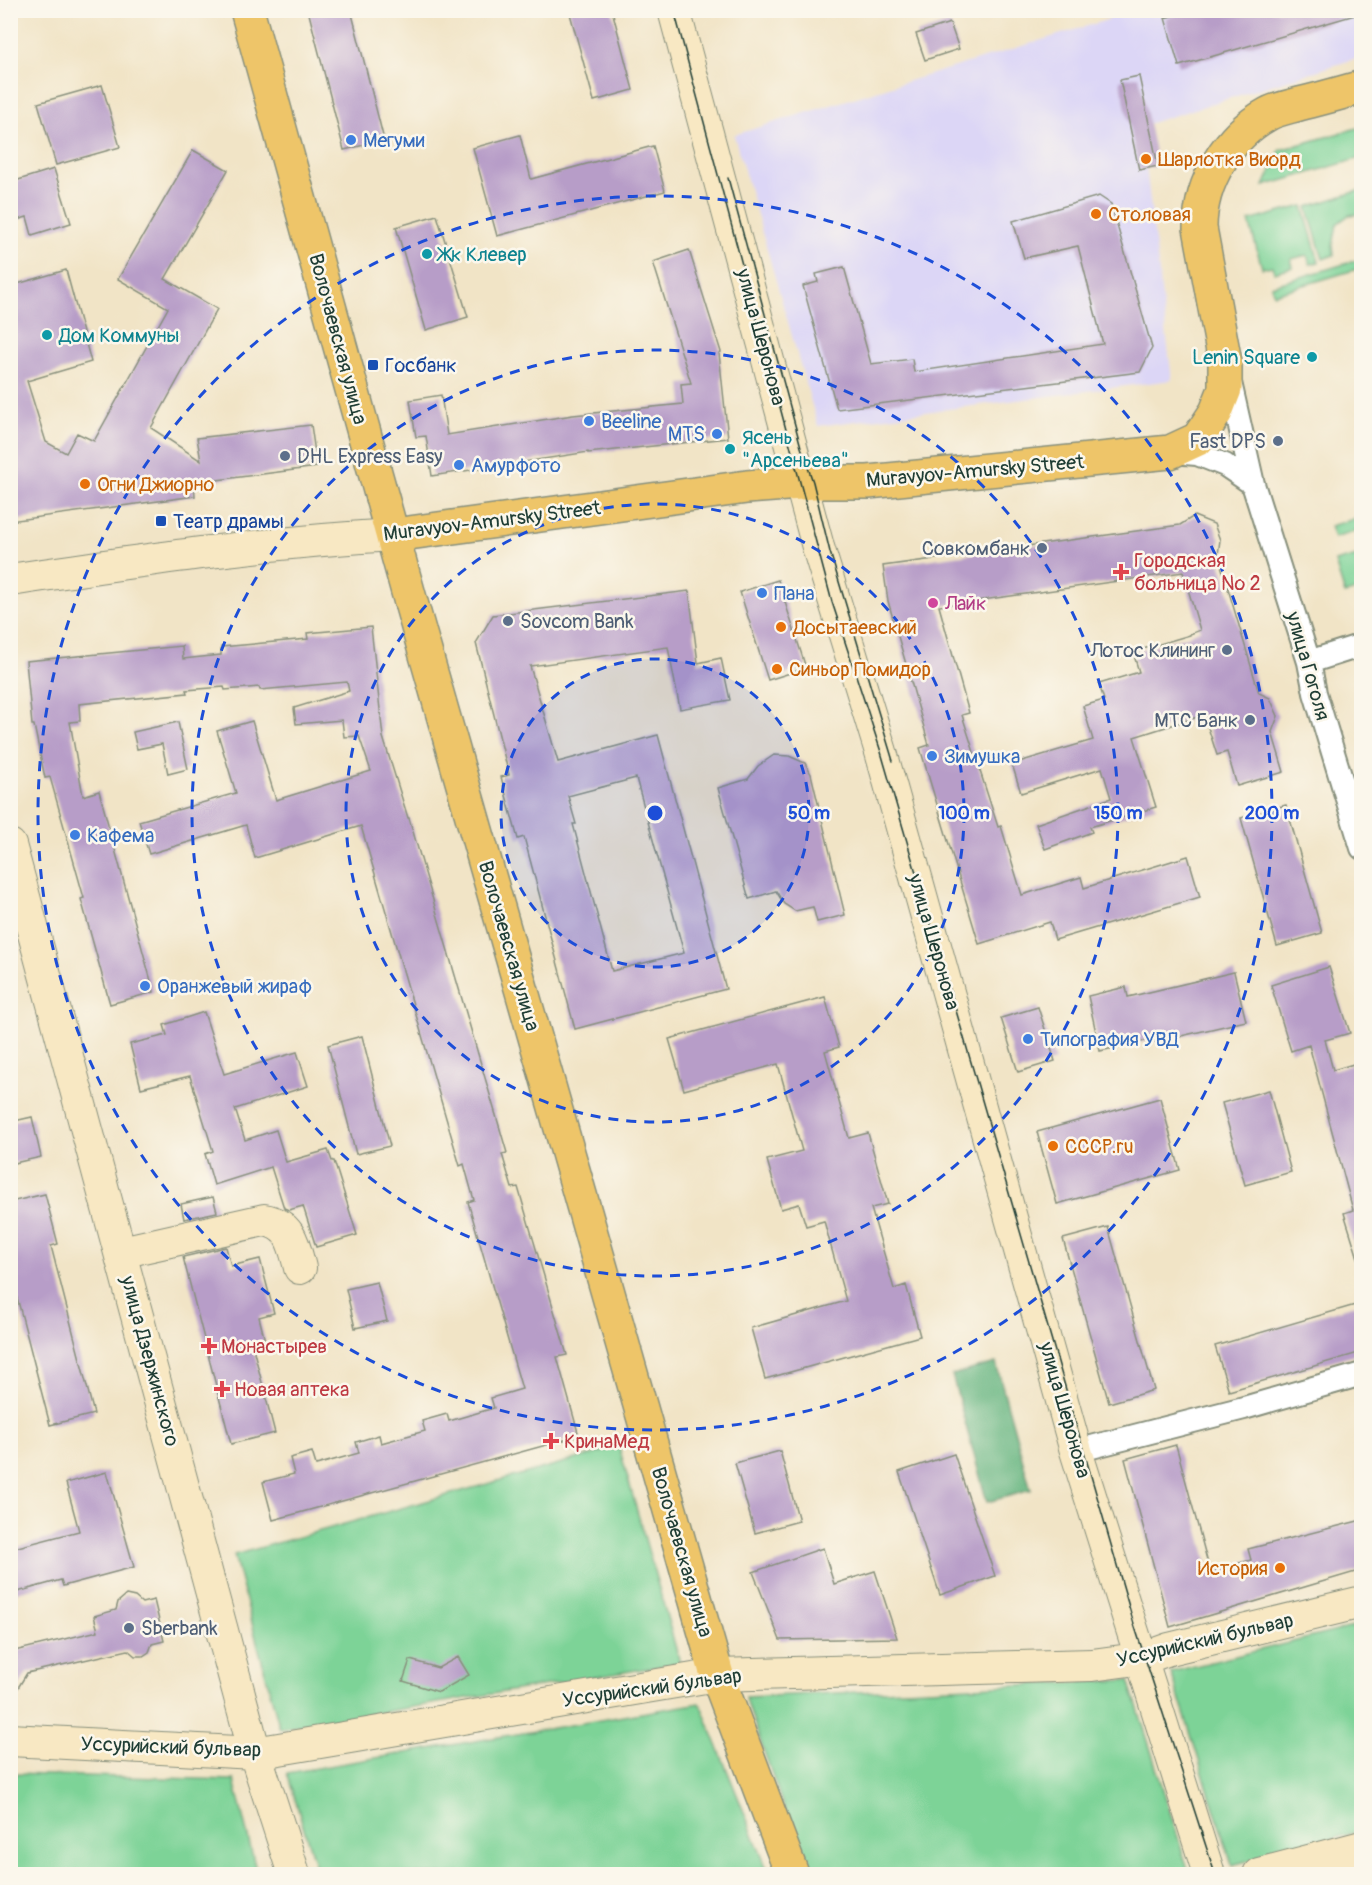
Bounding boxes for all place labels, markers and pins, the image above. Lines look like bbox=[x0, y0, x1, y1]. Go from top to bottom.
place label: Мегуми bbox=[363, 128, 425, 153]
marker: Мегуми bbox=[344, 133, 358, 147]
place label: Шарлотка Виорд bbox=[1158, 147, 1301, 172]
marker: Шарлотка Виорд bbox=[1139, 152, 1153, 166]
place label: Столовая bbox=[1108, 202, 1191, 227]
marker: Столовая bbox=[1089, 207, 1103, 221]
place label: Жк Клевер bbox=[436, 242, 527, 267]
marker: Жк Клевер bbox=[420, 247, 434, 261]
place label: Дом Коммуны bbox=[58, 323, 179, 348]
marker: Дом Коммуны bbox=[40, 328, 54, 342]
place label: Lenin Square bbox=[1192, 345, 1300, 370]
marker: Lenin Square bbox=[1305, 350, 1319, 364]
place label: Госбанк bbox=[385, 353, 457, 378]
marker: Госбанк bbox=[366, 358, 380, 372]
place label: Beeline bbox=[601, 409, 661, 434]
marker: Beeline bbox=[582, 414, 596, 428]
place label: MTS bbox=[668, 422, 705, 447]
place label: Ясень "Арсеньева" bbox=[742, 425, 849, 473]
marker: MTS bbox=[710, 427, 724, 441]
place label: Fast DPS bbox=[1189, 429, 1266, 454]
marker: Fast DPS bbox=[1271, 434, 1285, 448]
marker: Ясень "Арсеньева" bbox=[723, 442, 737, 456]
place label: DHL Express Easy bbox=[297, 444, 443, 469]
marker: DHL Express Easy bbox=[278, 449, 292, 463]
place label: Амурфото bbox=[471, 453, 561, 478]
marker: Амурфото bbox=[452, 458, 466, 472]
place label: Огни Джиорно bbox=[97, 472, 215, 497]
marker: Огни Джиорно bbox=[78, 477, 92, 491]
place label: Театр драмы bbox=[173, 509, 284, 534]
marker: Театр драмы bbox=[154, 514, 168, 528]
place label: Совкомбанк bbox=[922, 536, 1030, 561]
marker: Совкомбанк bbox=[1035, 541, 1049, 555]
place label: Городская больница № 2 bbox=[1134, 548, 1261, 596]
marker: Городская больница № 2 bbox=[1112, 563, 1130, 581]
place label: Пана bbox=[774, 581, 815, 606]
marker: Пана bbox=[755, 586, 769, 600]
place label: Лайк bbox=[944, 591, 986, 616]
marker: Лайк bbox=[926, 596, 940, 610]
place label: Sovcom Bank bbox=[520, 609, 634, 634]
marker: Sovcom Bank bbox=[501, 614, 515, 628]
place label: Досытаевский bbox=[792, 615, 917, 640]
marker: Досытаевский bbox=[774, 620, 788, 634]
place label: Лотос Клининг bbox=[1089, 638, 1215, 663]
marker: Лотос Клининг bbox=[1220, 643, 1234, 657]
place label: Синьор Помидор bbox=[789, 657, 931, 682]
marker: Синьор Помидор bbox=[770, 662, 784, 676]
place label: МТС Банк bbox=[1154, 708, 1238, 733]
marker: МТС Банк bbox=[1243, 713, 1257, 727]
place label: Зимушка bbox=[944, 744, 1020, 769]
marker: Зимушка bbox=[925, 749, 939, 763]
centre of rings bbox=[645, 803, 665, 823]
place label: Кафема bbox=[87, 823, 154, 848]
marker: Кафема bbox=[68, 828, 82, 842]
place label: Оранжевый жираф bbox=[157, 974, 312, 999]
marker: Оранжевый жираф bbox=[138, 979, 152, 993]
place label: Типография УВД bbox=[1040, 1027, 1180, 1052]
marker: Типография УВД bbox=[1021, 1032, 1035, 1046]
place label: СССР.ru bbox=[1065, 1134, 1134, 1159]
marker: СССР.ru bbox=[1046, 1139, 1060, 1153]
place label: Монастырев bbox=[221, 1334, 327, 1359]
marker: Монастырев bbox=[202, 1339, 216, 1353]
place label: Новая аптека bbox=[234, 1377, 349, 1402]
marker: Новая аптека bbox=[215, 1382, 229, 1396]
place label: КринаМед bbox=[564, 1429, 649, 1454]
marker: КринаМед bbox=[542, 1432, 560, 1450]
place label: История bbox=[1198, 1556, 1268, 1581]
marker: История bbox=[1273, 1561, 1287, 1575]
place label: Sberbank bbox=[141, 1616, 218, 1641]
marker: Sberbank bbox=[122, 1621, 136, 1635]

